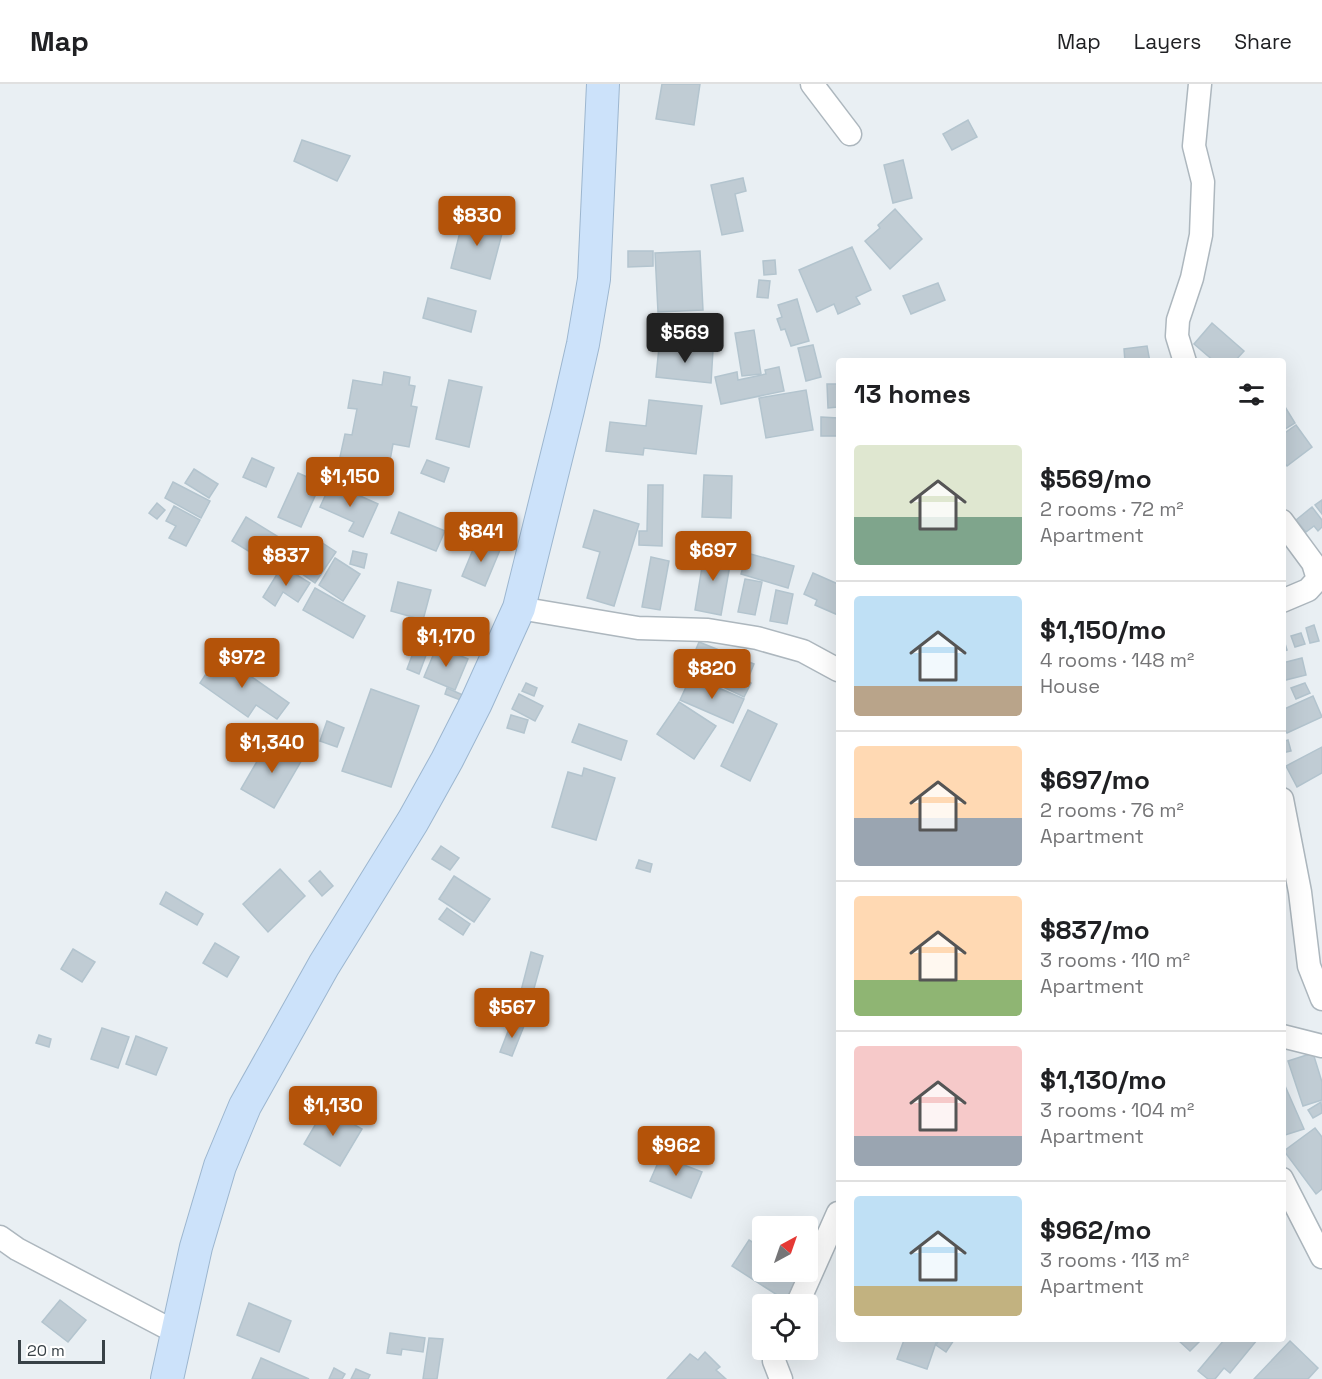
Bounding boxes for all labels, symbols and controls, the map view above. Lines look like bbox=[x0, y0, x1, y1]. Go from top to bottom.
text: Map bbox=[30, 23, 89, 59]
text: Map bbox=[1057, 28, 1101, 55]
text: Layers bbox=[1134, 28, 1201, 55]
text: Share bbox=[1234, 28, 1292, 55]
pin: $830 bbox=[441, 196, 513, 247]
text: $830 bbox=[452, 202, 502, 228]
pin: $569 bbox=[649, 313, 721, 364]
text: $569 bbox=[661, 319, 709, 345]
text: 13 homes bbox=[854, 377, 971, 411]
icon: filters bbox=[1235, 378, 1268, 411]
pin: $1,150 bbox=[301, 457, 399, 508]
text: $569/mo bbox=[1040, 462, 1152, 496]
text: $1,150 bbox=[320, 463, 380, 489]
icon: home bbox=[902, 469, 974, 541]
text: 2 rooms · 72 m² bbox=[1040, 496, 1184, 522]
pin: $841 bbox=[445, 512, 517, 563]
text: $841 bbox=[458, 518, 504, 544]
text: Apartment bbox=[1040, 522, 1144, 548]
pin: $697 bbox=[677, 531, 749, 582]
pin: $837 bbox=[250, 536, 322, 587]
text: $697 bbox=[689, 537, 737, 563]
text: $837 bbox=[262, 542, 310, 568]
text: $1,150/mo bbox=[1040, 613, 1166, 647]
pin: $1,170 bbox=[397, 617, 495, 668]
icon: home bbox=[902, 620, 974, 692]
text: $1,170 bbox=[417, 623, 476, 649]
pin: $972 bbox=[206, 638, 278, 689]
text: $972 bbox=[219, 644, 265, 670]
text: 4 rooms · 148 m² bbox=[1040, 647, 1194, 673]
pin: $820 bbox=[676, 649, 748, 700]
text: $820 bbox=[688, 655, 736, 681]
text: House bbox=[1040, 673, 1100, 699]
pin: $1,340 bbox=[223, 723, 321, 774]
text: $1,340 bbox=[240, 729, 304, 755]
text: $697/mo bbox=[1040, 763, 1150, 797]
icon: home bbox=[902, 770, 974, 842]
text: 2 rooms · 76 m² bbox=[1040, 797, 1184, 823]
text: Apartment bbox=[1040, 823, 1144, 849]
text: $837/mo bbox=[1040, 913, 1150, 947]
icon: home bbox=[902, 920, 974, 992]
text: 3 rooms · 110 m² bbox=[1040, 947, 1190, 973]
text: Apartment bbox=[1040, 973, 1144, 999]
pin: $567 bbox=[476, 988, 548, 1039]
text: $567 bbox=[488, 994, 536, 1020]
text: $1,130/mo bbox=[1040, 1063, 1166, 1097]
icon: home bbox=[902, 1070, 974, 1142]
pin: $1,130 bbox=[284, 1086, 382, 1137]
text: $1,130 bbox=[303, 1092, 363, 1118]
text: 3 rooms · 104 m² bbox=[1040, 1097, 1194, 1123]
text: Apartment bbox=[1040, 1123, 1144, 1149]
pin: $962 bbox=[640, 1126, 712, 1177]
text: $962 bbox=[652, 1132, 700, 1158]
text: $962/mo bbox=[1040, 1213, 1151, 1247]
north arrow bbox=[752, 1216, 818, 1282]
map controls bbox=[752, 1216, 818, 1360]
icon: home bbox=[902, 1220, 974, 1292]
text: 3 rooms · 113 m² bbox=[1040, 1247, 1189, 1273]
text: Apartment bbox=[1040, 1273, 1144, 1299]
button: locate bbox=[752, 1294, 818, 1360]
scale bar bbox=[18, 1337, 105, 1364]
text: 20 m bbox=[27, 1340, 65, 1361]

